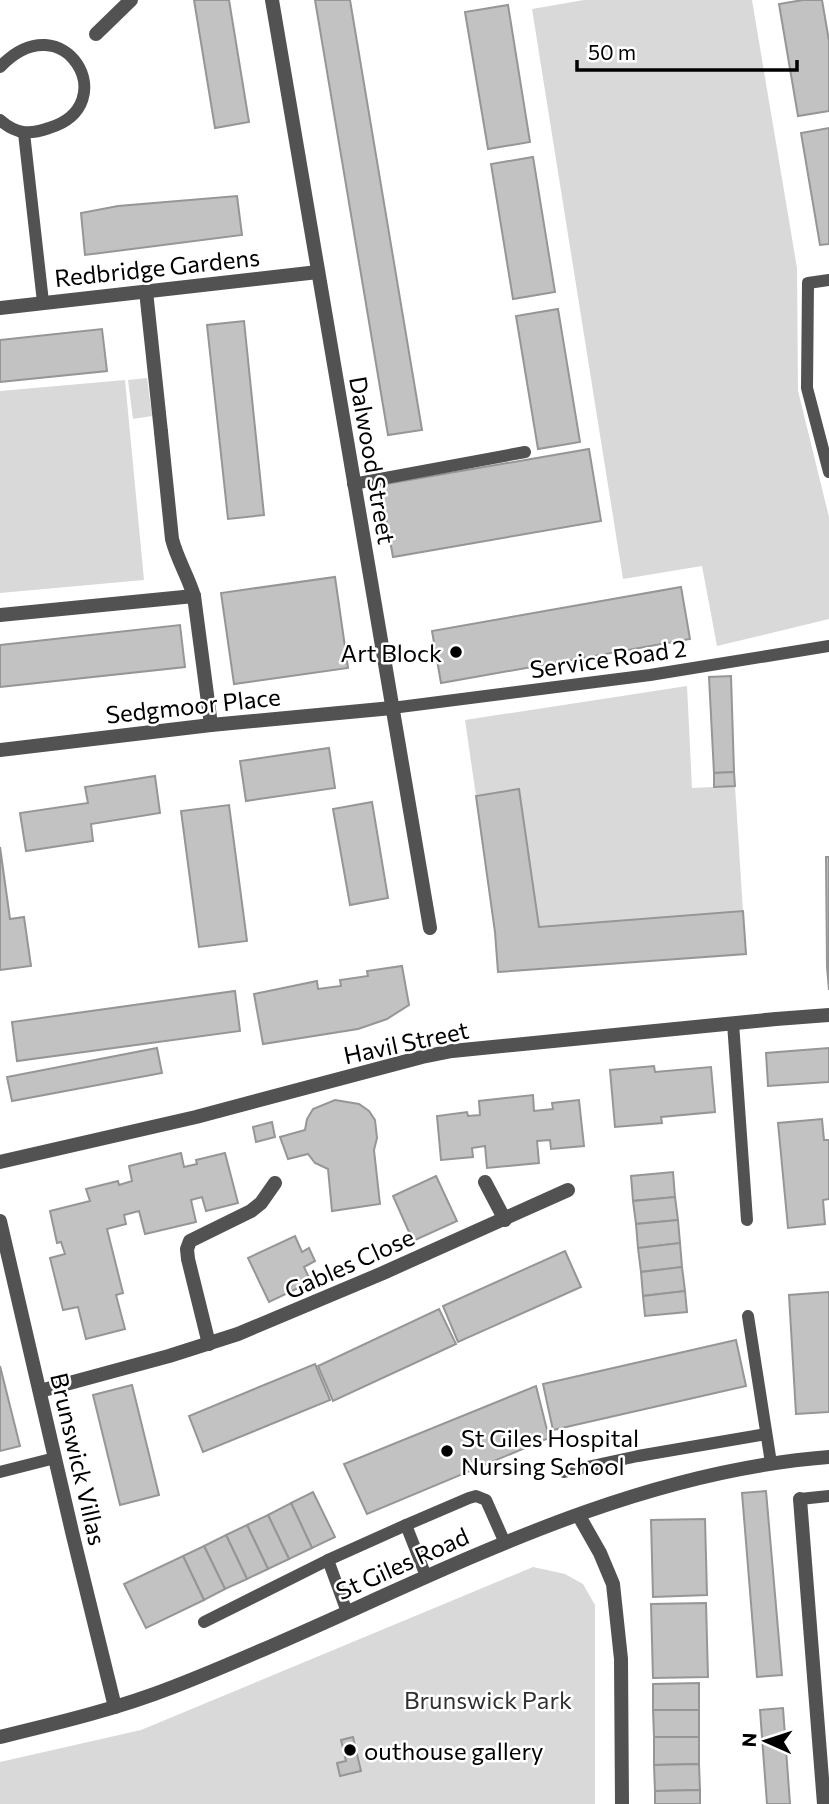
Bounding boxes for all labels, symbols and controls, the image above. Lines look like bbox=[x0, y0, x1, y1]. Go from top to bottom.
scale bar bbox=[577, 28, 798, 72]
text: 50 m bbox=[588, 39, 636, 64]
street label: Redbridge Gardens bbox=[53, 242, 261, 292]
street label: Dalwood Street bbox=[344, 374, 402, 546]
street label: Service Road 2 bbox=[528, 633, 688, 683]
place label: Art Block bbox=[341, 638, 442, 667]
marker: Art Block bbox=[448, 644, 464, 660]
street label: Sedgmoor Place bbox=[104, 681, 282, 729]
street label: Havil Street bbox=[341, 1015, 471, 1069]
street label: Gables Close bbox=[280, 1222, 418, 1304]
street label: Brunswick Villas bbox=[45, 1370, 113, 1548]
place label: St Giles Hospital Nursing School bbox=[461, 1423, 639, 1480]
marker: St Giles Hospital Nursing School bbox=[439, 1443, 455, 1459]
street label: St Giles Road bbox=[331, 1521, 473, 1605]
park label: Brunswick Park bbox=[404, 1685, 572, 1714]
north arrow bbox=[731, 1706, 801, 1776]
text: N bbox=[737, 1732, 760, 1748]
place label: outhouse gallery bbox=[364, 1736, 544, 1765]
marker: outhouse gallery bbox=[342, 1742, 358, 1758]

